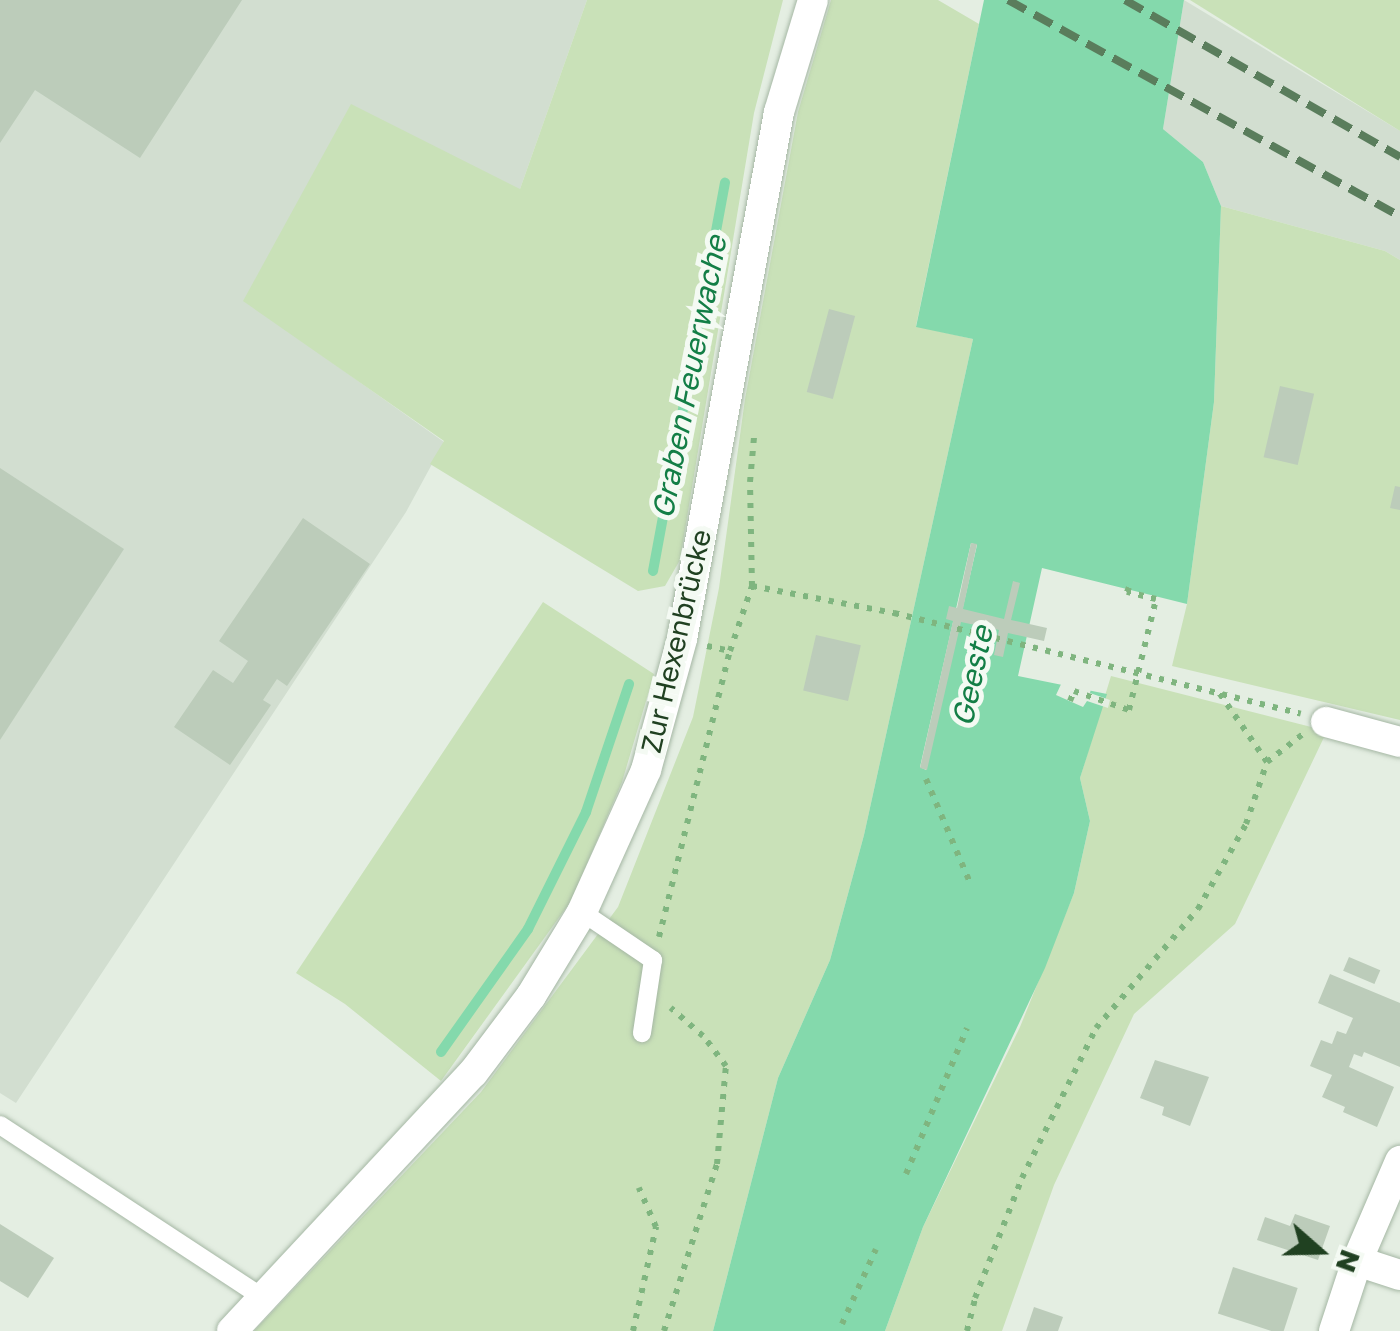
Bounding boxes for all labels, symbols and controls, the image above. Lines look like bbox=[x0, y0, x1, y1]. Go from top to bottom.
water label: Graben Feuerwache bbox=[644, 233, 734, 521]
street label: Zur Hexenbrücke bbox=[634, 526, 718, 756]
water label: Geeste bbox=[944, 623, 1000, 729]
north arrow bbox=[1270, 1201, 1370, 1301]
text: N bbox=[1330, 1246, 1368, 1277]

